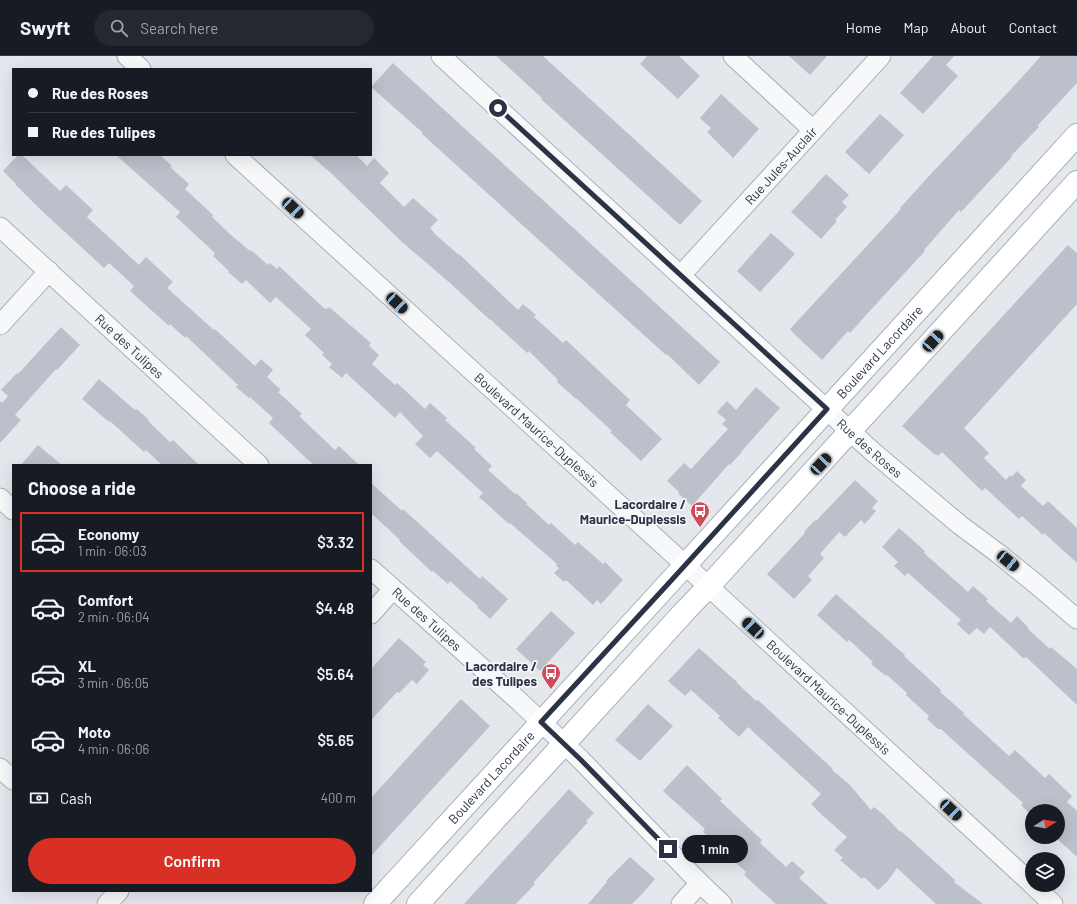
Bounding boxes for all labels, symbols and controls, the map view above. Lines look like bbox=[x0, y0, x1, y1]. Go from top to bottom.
search box bbox=[94, 10, 374, 46]
text: Swyft bbox=[20, 16, 70, 39]
icon: search bbox=[108, 17, 130, 39]
text: Search here bbox=[140, 19, 218, 37]
text: Home bbox=[846, 19, 882, 36]
text: Map bbox=[904, 19, 928, 36]
text: About bbox=[950, 19, 987, 36]
text: Contact bbox=[1009, 19, 1057, 36]
text: Rue des Roses bbox=[52, 84, 148, 102]
route start bbox=[489, 99, 507, 117]
text: Rue des Tulipes bbox=[52, 123, 156, 141]
street label: Rue Jules-Auclair bbox=[741, 123, 820, 208]
car bbox=[280, 195, 306, 221]
car bbox=[384, 290, 410, 316]
street label: Boulevard Lacordaire bbox=[833, 302, 926, 402]
street label: Rue des Tulipes bbox=[92, 311, 167, 382]
car bbox=[921, 328, 945, 354]
street label: Boulevard Maurice-Duplessis bbox=[471, 369, 602, 490]
street label: Rue des Roses bbox=[834, 415, 906, 481]
car bbox=[808, 451, 834, 477]
text: Choose a ride bbox=[28, 477, 136, 499]
place label: Lacordaire / Maurice-Duplessis bbox=[580, 496, 686, 527]
bus stop icon: Lacordaire / Maurice-Duplessis bbox=[689, 500, 711, 528]
icon: car bbox=[30, 524, 66, 560]
text: Economy bbox=[78, 525, 139, 543]
text: $3.32 bbox=[317, 533, 354, 551]
text: 1 min · 06:03 bbox=[78, 543, 147, 559]
car bbox=[995, 549, 1021, 573]
street label: Rue des Tulipes bbox=[389, 584, 465, 654]
icon: car bbox=[30, 590, 66, 626]
text: Comfort bbox=[78, 591, 133, 609]
text: $4.48 bbox=[316, 599, 354, 617]
text: 2 min · 06:04 bbox=[78, 609, 150, 625]
car bbox=[740, 615, 766, 641]
street label: Boulevard Maurice-Duplessis bbox=[764, 636, 894, 758]
icon: car bbox=[30, 656, 66, 692]
text: XL bbox=[78, 657, 96, 675]
place label: Lacordaire / des Tulipes bbox=[466, 658, 537, 689]
bus stop icon: Lacordaire / des Tulipes bbox=[540, 662, 562, 690]
text: $5.64 bbox=[317, 665, 354, 683]
text: 3 min · 06:05 bbox=[78, 675, 149, 691]
icon: car bbox=[30, 722, 66, 758]
text: Moto bbox=[78, 723, 111, 741]
street label: Boulevard Lacordaire bbox=[445, 727, 538, 827]
text: $5.65 bbox=[318, 731, 354, 749]
text: 4 min · 06:06 bbox=[78, 741, 149, 757]
icon: cash bbox=[28, 787, 50, 809]
text: Cash bbox=[60, 789, 92, 807]
text: 400 m bbox=[321, 790, 356, 806]
car bbox=[938, 797, 964, 823]
north arrow bbox=[1025, 804, 1065, 844]
map controls bbox=[1025, 804, 1065, 892]
callout: 1 min bbox=[682, 835, 748, 863]
button: Confirm bbox=[28, 838, 356, 884]
route end bbox=[659, 840, 677, 858]
text: 1 min bbox=[701, 841, 729, 857]
button: layers bbox=[1025, 852, 1065, 892]

